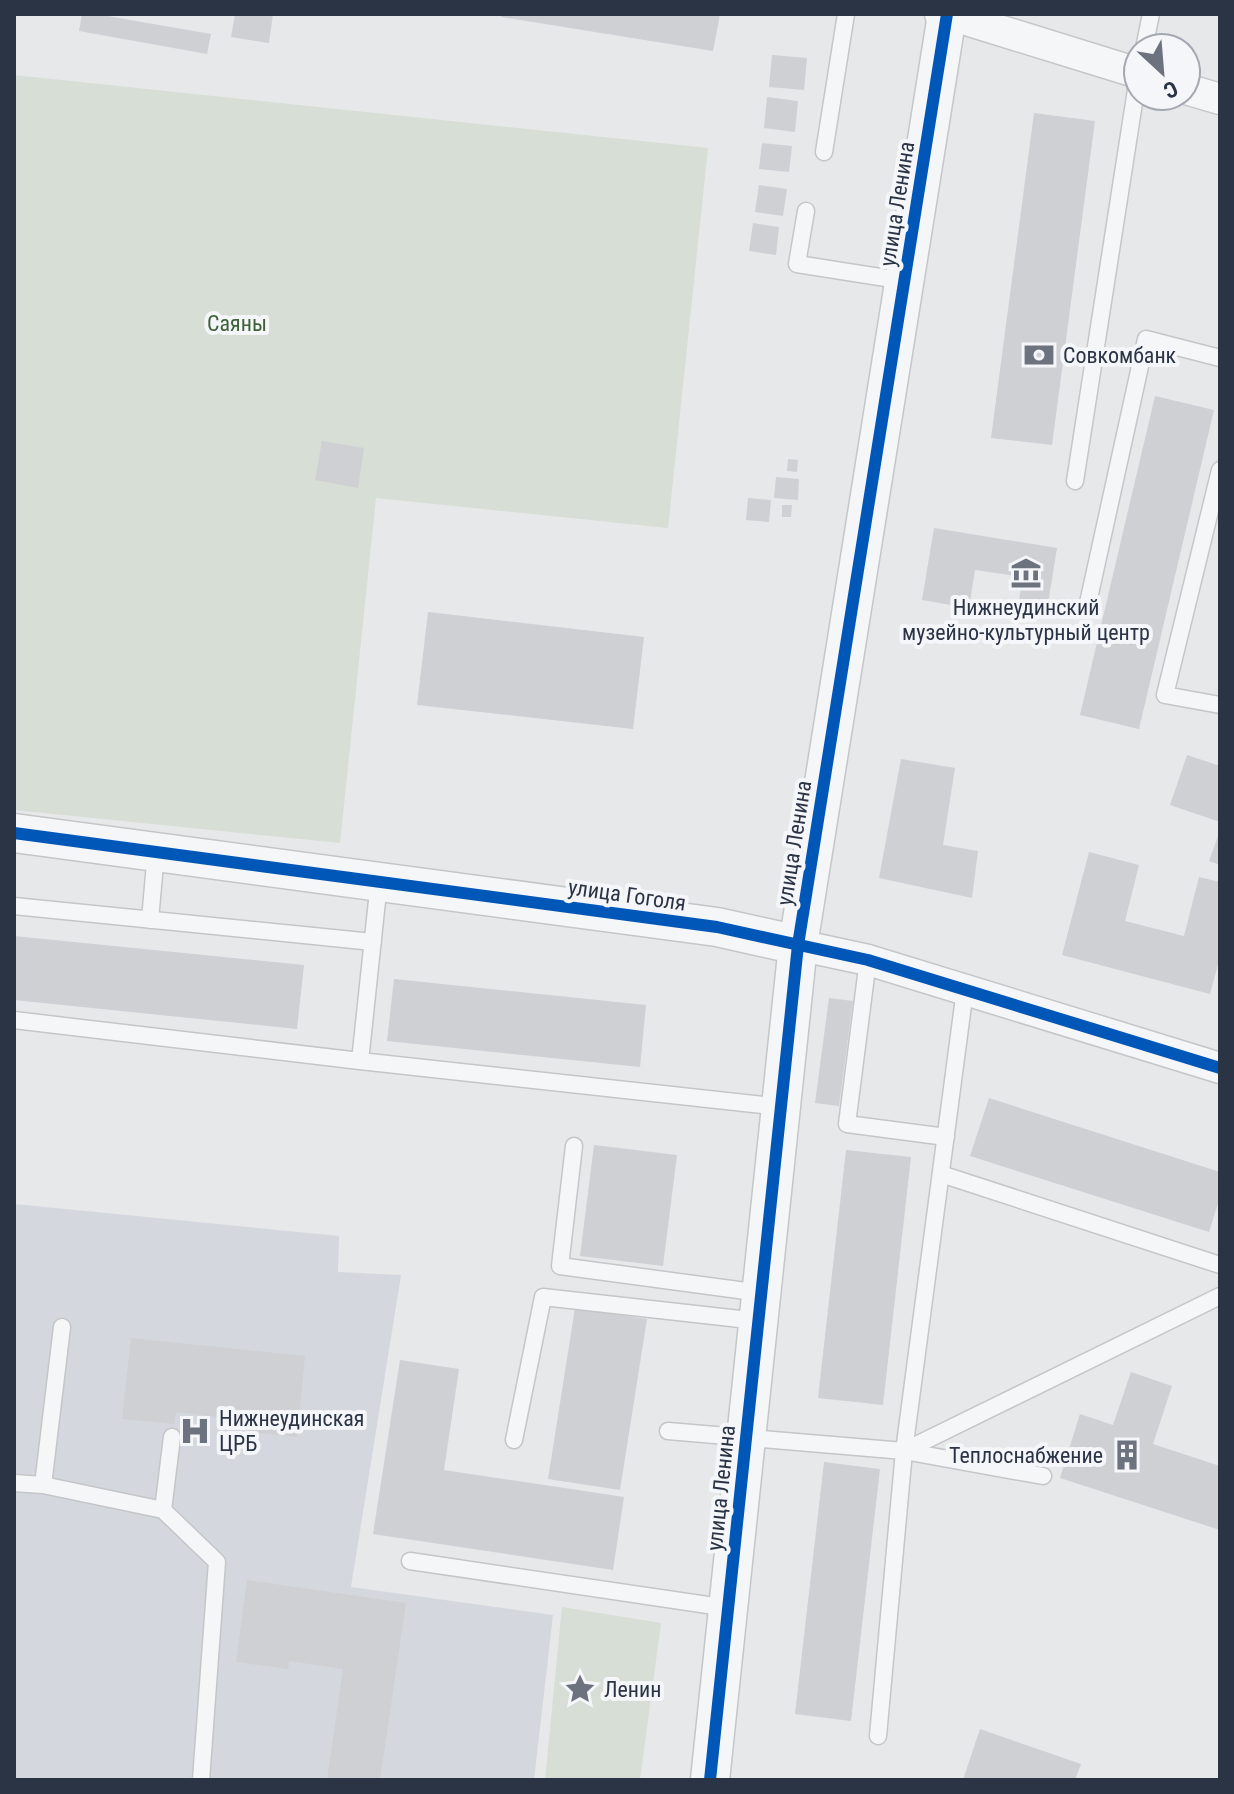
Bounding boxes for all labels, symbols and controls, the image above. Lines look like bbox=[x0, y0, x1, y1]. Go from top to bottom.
north arrow bbox=[1122, 32, 1202, 112]
text: С bbox=[1159, 76, 1182, 104]
street label: улица Ленина bbox=[875, 140, 919, 268]
park label: Саяны bbox=[207, 311, 267, 336]
bank icon: Совкомбанк bbox=[1022, 338, 1056, 372]
place label: Совкомбанк bbox=[1063, 343, 1177, 368]
museum icon: Нижнеудинский музейно-культурный центр bbox=[1009, 556, 1043, 590]
place label: Нижнеудинский музейно-культурный центр bbox=[902, 595, 1150, 645]
street label: улица Ленина bbox=[772, 779, 816, 907]
street label: улица Гоголя bbox=[566, 874, 688, 916]
place label: Нижнеудинская ЦРБ bbox=[219, 1406, 364, 1456]
hospital icon: Нижнеудинская ЦРБ bbox=[178, 1414, 212, 1448]
street label: улица Ленина bbox=[702, 1424, 740, 1552]
building icon: Теплоснабжение bbox=[1110, 1438, 1144, 1472]
place label: Теплоснабжение bbox=[949, 1443, 1103, 1468]
place icon: Ленин bbox=[563, 1672, 597, 1706]
place label: Ленин bbox=[604, 1677, 661, 1702]

